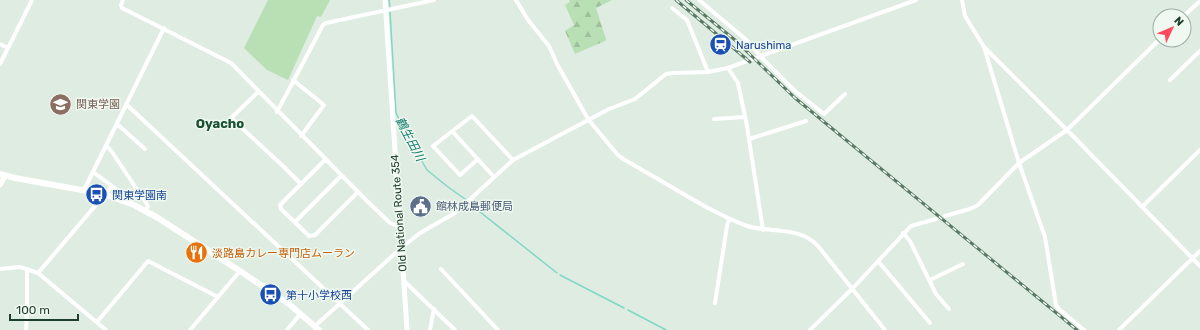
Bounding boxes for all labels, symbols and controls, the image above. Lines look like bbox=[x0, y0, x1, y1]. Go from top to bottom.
north arrow bbox=[1152, 8, 1192, 48]
text: N bbox=[1171, 14, 1186, 29]
station icon: Narushima bbox=[707, 32, 733, 58]
place label: Narushima bbox=[736, 39, 791, 52]
school or university icon: 関東学園 bbox=[48, 91, 74, 117]
place label: 関東学園 bbox=[76, 98, 120, 111]
water label: 鶴生田川 bbox=[393, 115, 428, 165]
district label: Oyacho bbox=[196, 116, 244, 131]
street label: Old National Route 354 bbox=[388, 154, 410, 272]
bus stop icon: 関東学園南 bbox=[84, 182, 110, 208]
place label: 関東学園南 bbox=[112, 189, 167, 202]
public building icon: 館林成島郵便局 bbox=[407, 193, 433, 219]
place label: 館林成島郵便局 bbox=[436, 200, 513, 213]
restaurant icon: 淡路島カレー専門店ムーラン bbox=[183, 240, 209, 266]
place label: 淡路島カレー専門店ムーラン bbox=[212, 247, 355, 260]
bus stop icon: 第十小学校西 bbox=[257, 282, 283, 308]
place label: 第十小学校西 bbox=[286, 289, 352, 302]
scale bar bbox=[10, 296, 78, 322]
text: 100 m bbox=[16, 303, 50, 317]

